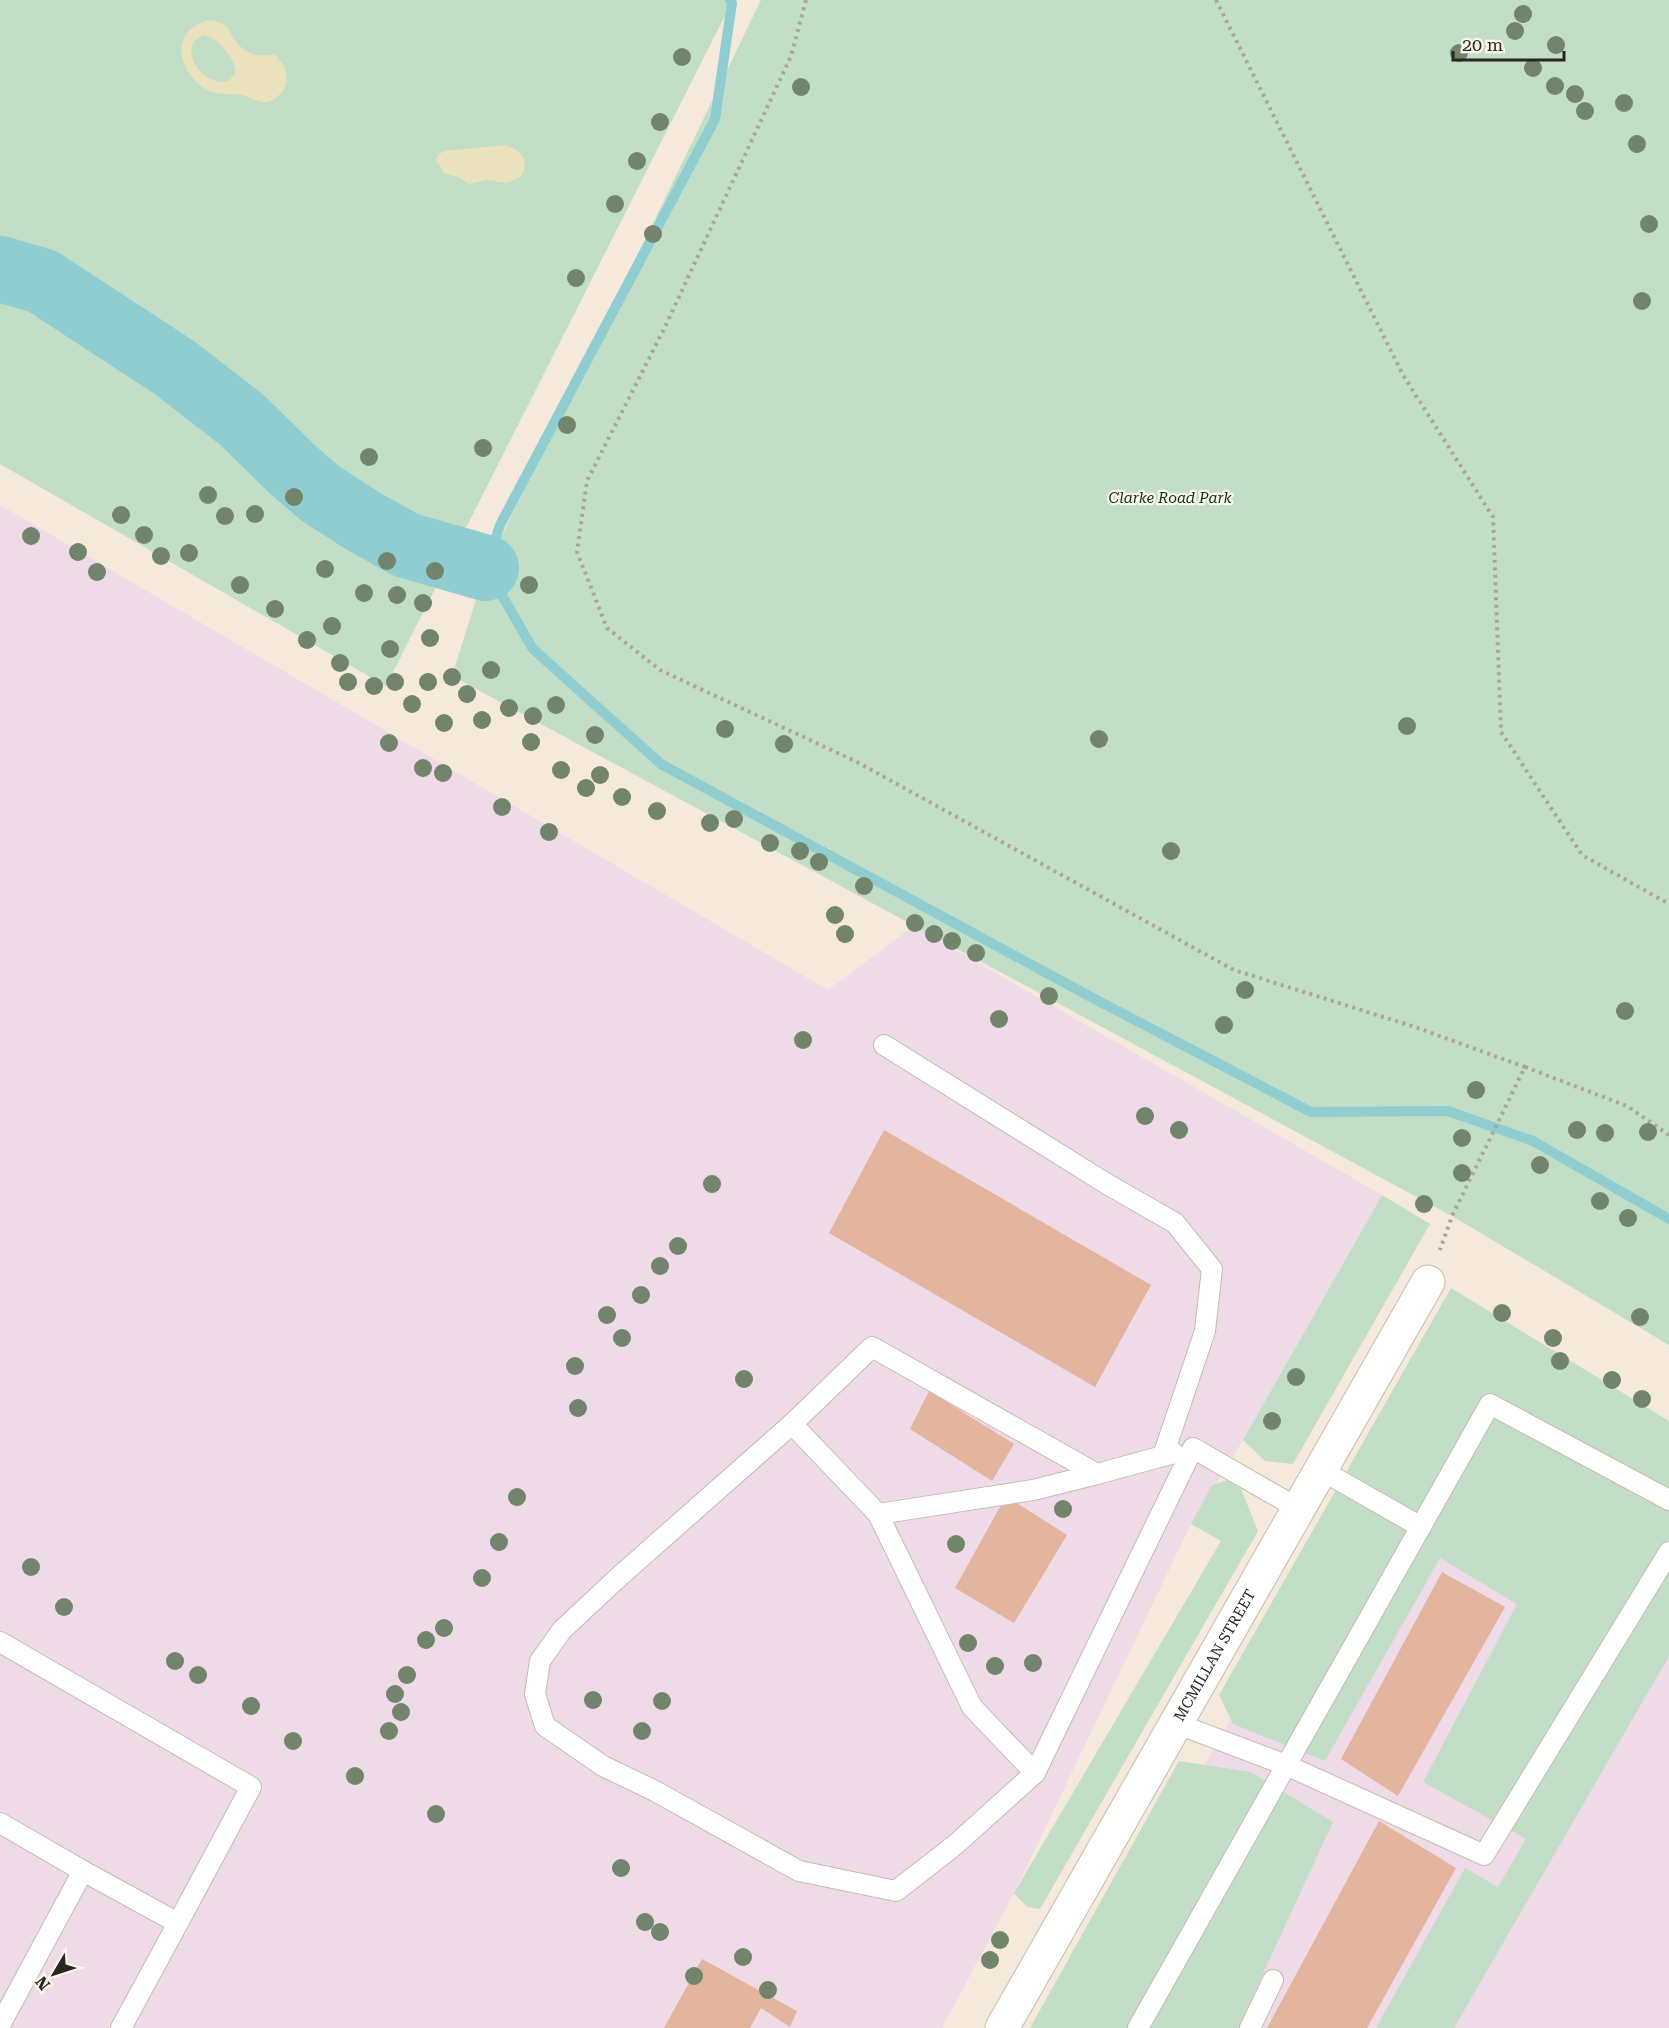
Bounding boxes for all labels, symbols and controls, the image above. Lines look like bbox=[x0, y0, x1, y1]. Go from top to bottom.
scale bar bbox=[1453, 24, 1564, 62]
text: 20 m bbox=[1462, 34, 1503, 55]
park label: Clarke Road Park bbox=[1108, 489, 1232, 507]
street label: MCMILLAN STREET bbox=[1170, 1586, 1259, 1725]
north arrow bbox=[24, 1944, 84, 2004]
text: N bbox=[31, 1972, 54, 1994]

